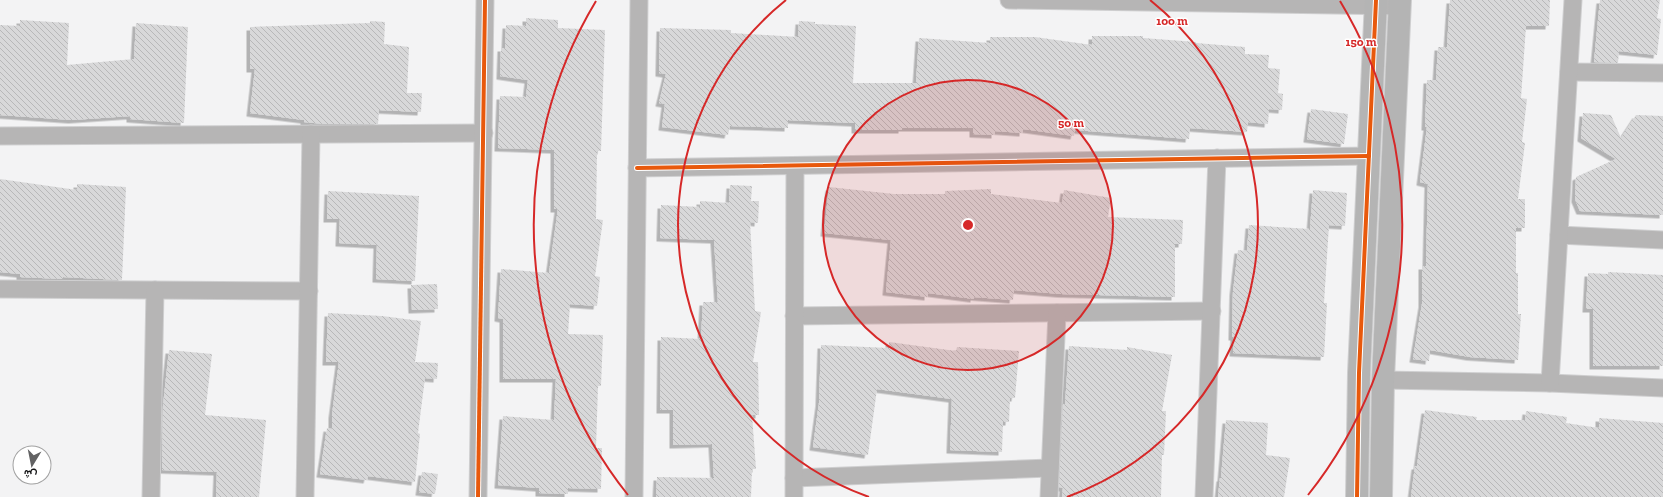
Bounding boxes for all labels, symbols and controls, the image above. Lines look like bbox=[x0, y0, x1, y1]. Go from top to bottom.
text: 100 m bbox=[1156, 14, 1188, 28]
text: 150 m bbox=[1346, 35, 1377, 49]
text: 50 m bbox=[1058, 116, 1084, 130]
centre of rings bbox=[961, 218, 975, 232]
north arrow bbox=[12, 445, 52, 485]
text: ش bbox=[23, 467, 38, 482]

